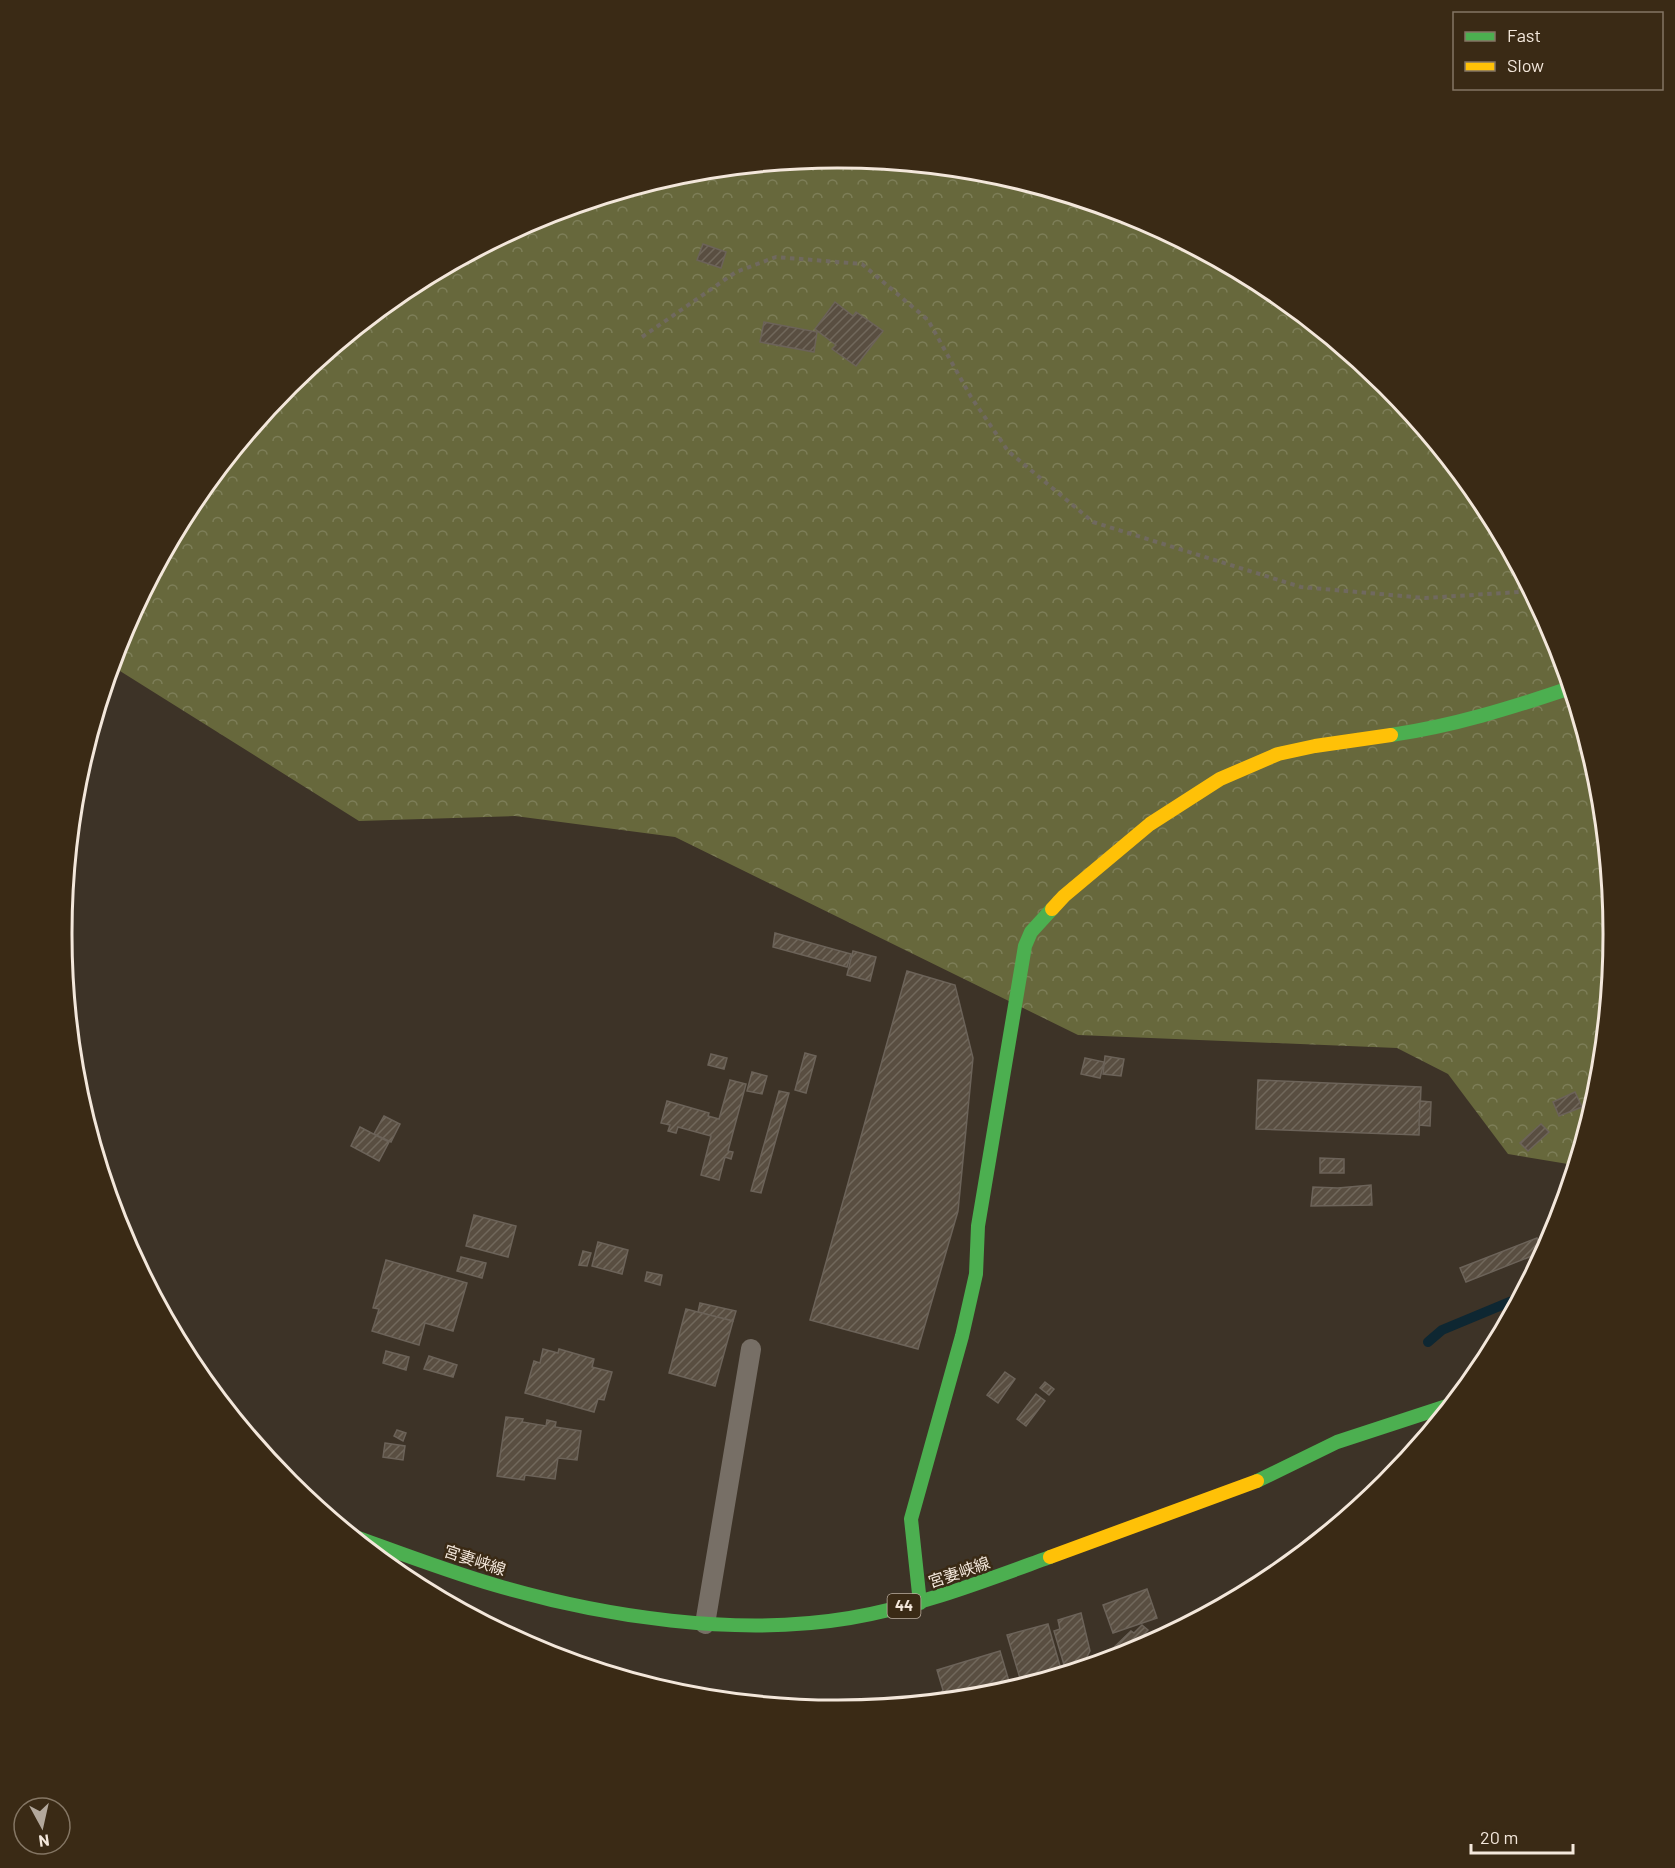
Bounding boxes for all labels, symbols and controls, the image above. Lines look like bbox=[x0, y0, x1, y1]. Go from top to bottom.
legend bbox=[1453, 12, 1663, 90]
text: Fast bbox=[1507, 24, 1541, 46]
text: Slow bbox=[1507, 54, 1544, 76]
street label: 宮妻峡線 bbox=[442, 1541, 509, 1578]
street label: 宮妻峡線 bbox=[925, 1552, 992, 1591]
road number: 44 bbox=[888, 1594, 920, 1618]
north arrow bbox=[12, 1796, 72, 1856]
scale bar bbox=[1471, 1817, 1573, 1855]
text: 20 m bbox=[1480, 1826, 1518, 1848]
text: N bbox=[38, 1831, 51, 1851]

